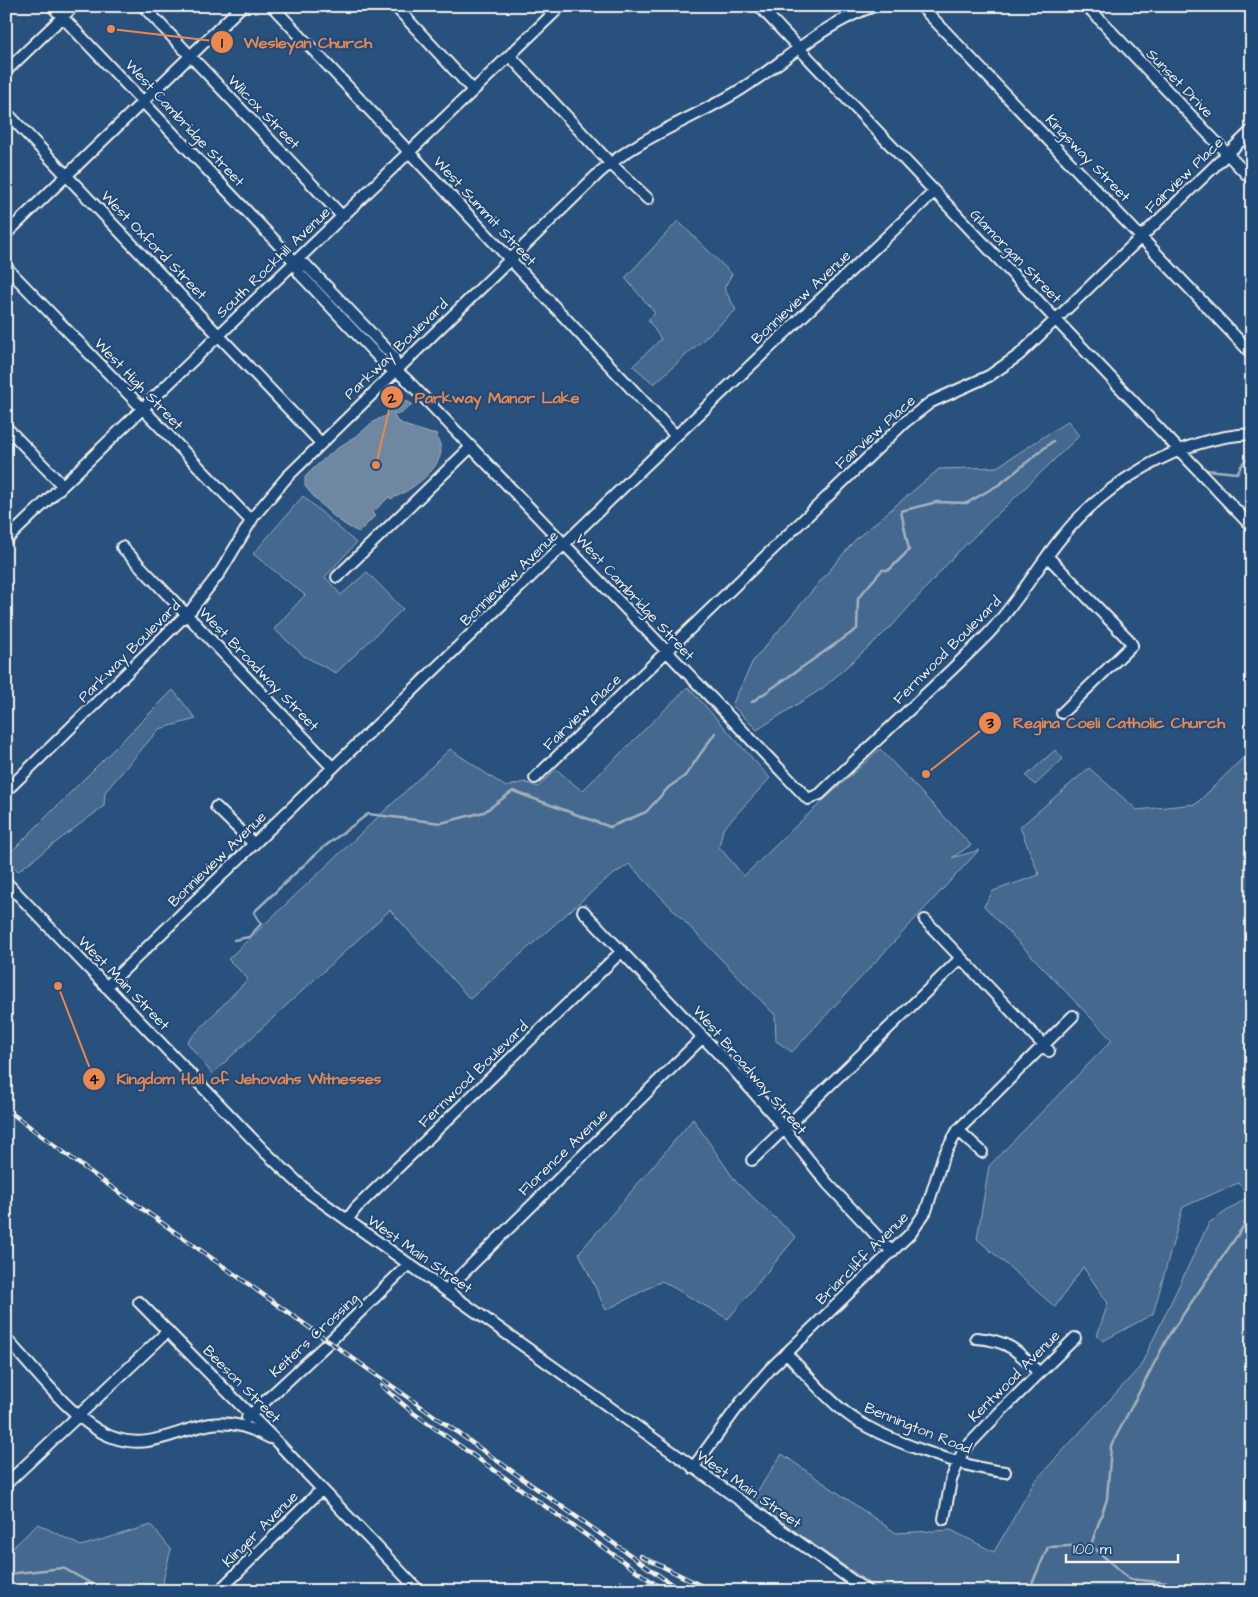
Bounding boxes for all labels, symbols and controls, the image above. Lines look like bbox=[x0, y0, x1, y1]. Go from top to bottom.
callout: Wesleyan Church bbox=[209, 27, 383, 58]
text: Wesleyan Church bbox=[243, 32, 373, 55]
text: 1 bbox=[221, 33, 223, 54]
street label: Sunset Drive bbox=[1141, 44, 1218, 123]
street label: West Cambridge Street bbox=[119, 55, 249, 192]
street label: Wilcox Street bbox=[223, 71, 305, 154]
street label: Kingsway Street bbox=[1040, 110, 1135, 207]
street label: Fairview Place bbox=[1140, 132, 1228, 218]
street label: West Summit Street bbox=[428, 152, 541, 271]
street label: West Oxford Street bbox=[96, 186, 211, 305]
street label: South Rockhill Avenue bbox=[211, 202, 335, 323]
street label: Glamorgan Street bbox=[964, 204, 1066, 309]
street label: Bonnieview Avenue bbox=[747, 246, 856, 349]
street label: Parkway Boulevard bbox=[340, 294, 454, 405]
street label: West High Street bbox=[88, 334, 188, 436]
callout: Parkway Manor Lake bbox=[379, 382, 589, 413]
text: Parkway Manor Lake bbox=[415, 387, 580, 410]
text: 2 bbox=[387, 388, 397, 409]
street label: Fairview Place bbox=[830, 390, 920, 474]
street label: Bonnieview Avenue bbox=[455, 526, 563, 631]
street label: West Cambridge Street bbox=[569, 529, 699, 666]
street label: Fernwood Boulevard bbox=[888, 591, 1006, 709]
street label: Parkway Boulevard bbox=[73, 595, 186, 708]
street label: West Broadway Street bbox=[193, 603, 323, 737]
street label: Fairview Place bbox=[538, 669, 626, 755]
callout: Regina Coeli Catholic Church bbox=[978, 707, 1235, 738]
text: Regina Coeli Catholic Church bbox=[1013, 712, 1226, 736]
text: 3 bbox=[985, 713, 994, 734]
street label: Bonnieview Avenue bbox=[163, 807, 271, 912]
street label: West Main Street bbox=[73, 931, 174, 1035]
street label: West Broadway Street bbox=[687, 1001, 812, 1140]
street label: Fernwood Boulevard bbox=[414, 1016, 533, 1132]
callout: Kingdom Hall of Jehovahs Witnesses bbox=[81, 1063, 391, 1094]
text: Kingdom Hall of Jehovahs Witnesses bbox=[117, 1068, 381, 1092]
text: 4 bbox=[89, 1069, 100, 1090]
street label: Florence Avenue bbox=[514, 1104, 613, 1201]
street label: Briarcliff Avenue bbox=[811, 1207, 914, 1310]
street label: West Main Street bbox=[363, 1210, 476, 1299]
street label: Keiters Crossing bbox=[265, 1288, 365, 1383]
street label: Kentwood Avenue bbox=[964, 1326, 1065, 1427]
street label: Beeson Street bbox=[198, 1341, 285, 1428]
street label: Bennington Road bbox=[861, 1397, 975, 1461]
street label: West Main Street bbox=[692, 1445, 805, 1534]
street label: Klinger Avenue bbox=[218, 1487, 304, 1573]
scale bar bbox=[1066, 1532, 1178, 1564]
text: 100 m bbox=[1073, 1539, 1112, 1560]

